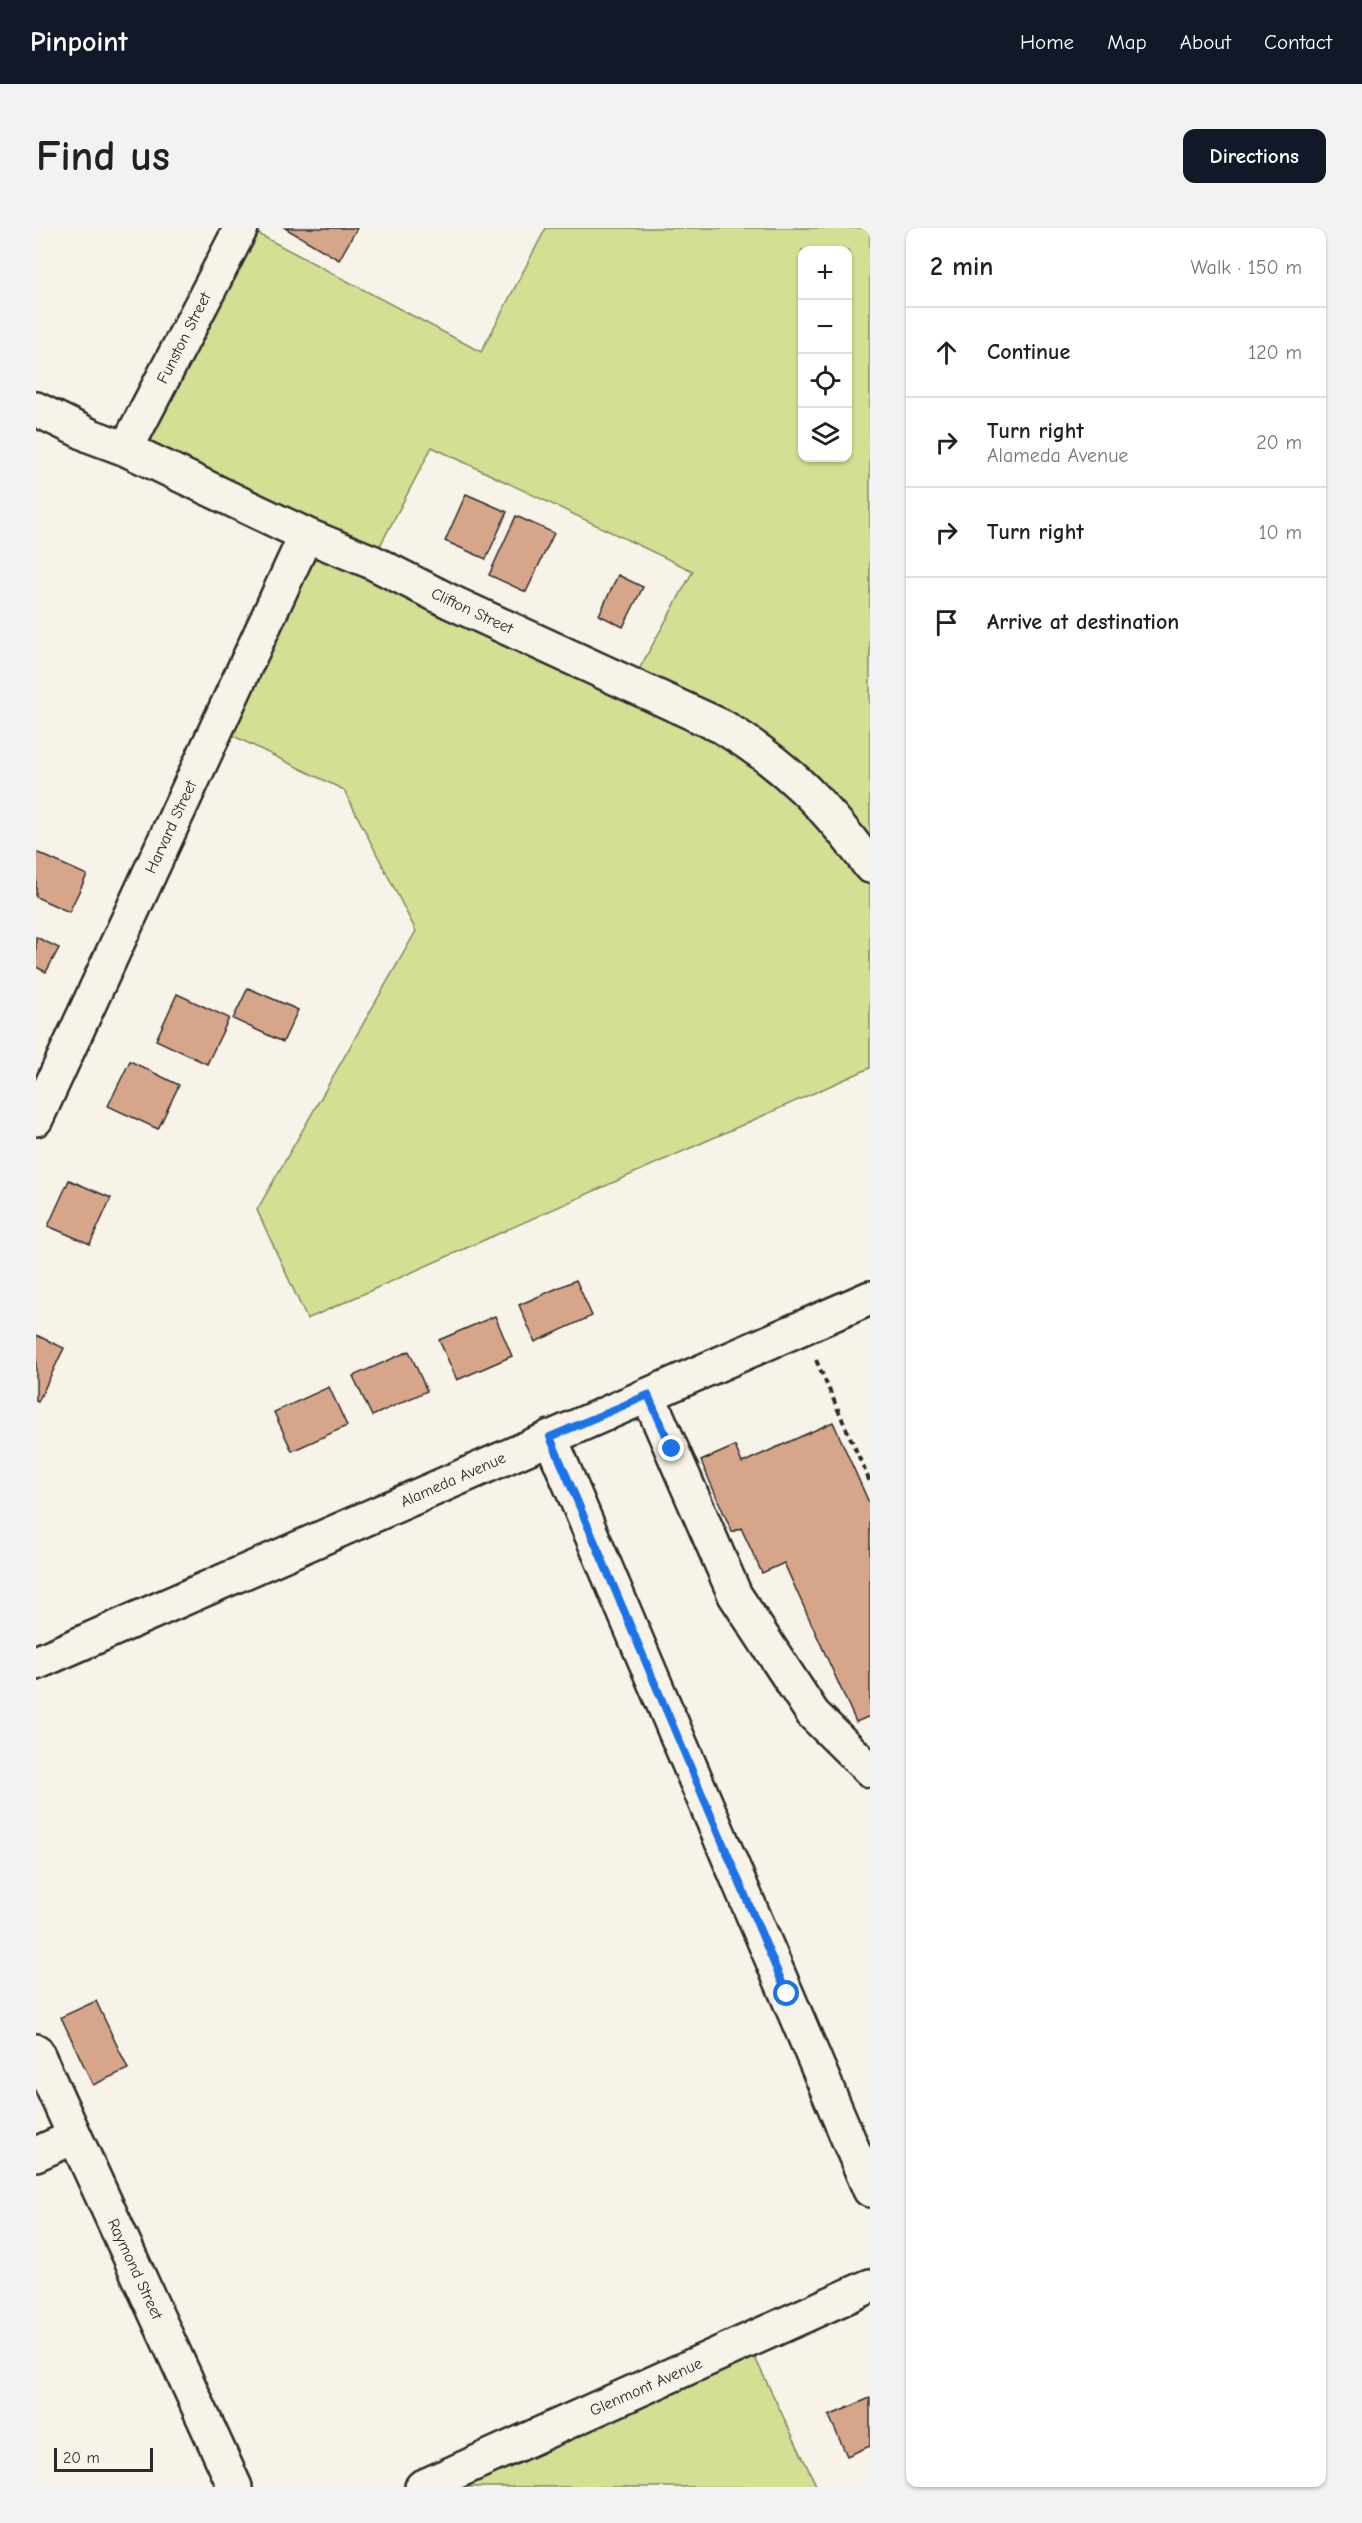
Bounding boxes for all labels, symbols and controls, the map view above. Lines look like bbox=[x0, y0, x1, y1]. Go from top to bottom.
text: Pinpoint bbox=[30, 26, 128, 58]
text: Home bbox=[1020, 30, 1074, 54]
text: Map bbox=[1107, 30, 1147, 54]
text: About bbox=[1180, 30, 1231, 54]
text: Contact bbox=[1264, 30, 1332, 54]
button: Directions bbox=[1183, 129, 1326, 183]
text: Find us bbox=[36, 132, 170, 181]
map controls bbox=[798, 246, 852, 462]
button: + bbox=[798, 246, 852, 300]
text: 2 min bbox=[930, 252, 993, 282]
text: Walk · 150 m bbox=[1191, 256, 1302, 279]
street label: Funston Street bbox=[153, 289, 215, 387]
button: − bbox=[798, 300, 852, 354]
icon: ahead bbox=[930, 336, 963, 369]
text: Continue bbox=[987, 339, 1070, 365]
text: 120 m bbox=[1248, 341, 1302, 364]
button: locate bbox=[798, 354, 852, 408]
button: layers bbox=[798, 408, 852, 462]
text: Turn right bbox=[987, 418, 1084, 444]
icon: right bbox=[930, 426, 963, 459]
text: 20 m bbox=[1256, 431, 1302, 454]
text: Alameda Avenue bbox=[987, 444, 1128, 467]
icon: right bbox=[930, 516, 963, 549]
text: Turn right bbox=[987, 519, 1084, 545]
text: 10 m bbox=[1259, 521, 1302, 544]
street label: Clifton Street bbox=[428, 584, 516, 638]
icon: arrive bbox=[930, 606, 963, 639]
text: Arrive at destination bbox=[987, 609, 1179, 635]
street label: Harvard Street bbox=[142, 777, 201, 876]
route end bbox=[658, 1435, 684, 1461]
street label: Alameda Avenue bbox=[398, 1449, 508, 1511]
route start bbox=[773, 1980, 799, 2006]
street label: Raymond Street bbox=[104, 2216, 166, 2323]
street label: Glenmont Avenue bbox=[587, 2354, 705, 2420]
scale bar bbox=[54, 2445, 153, 2472]
text: 20 m bbox=[63, 2449, 100, 2467]

